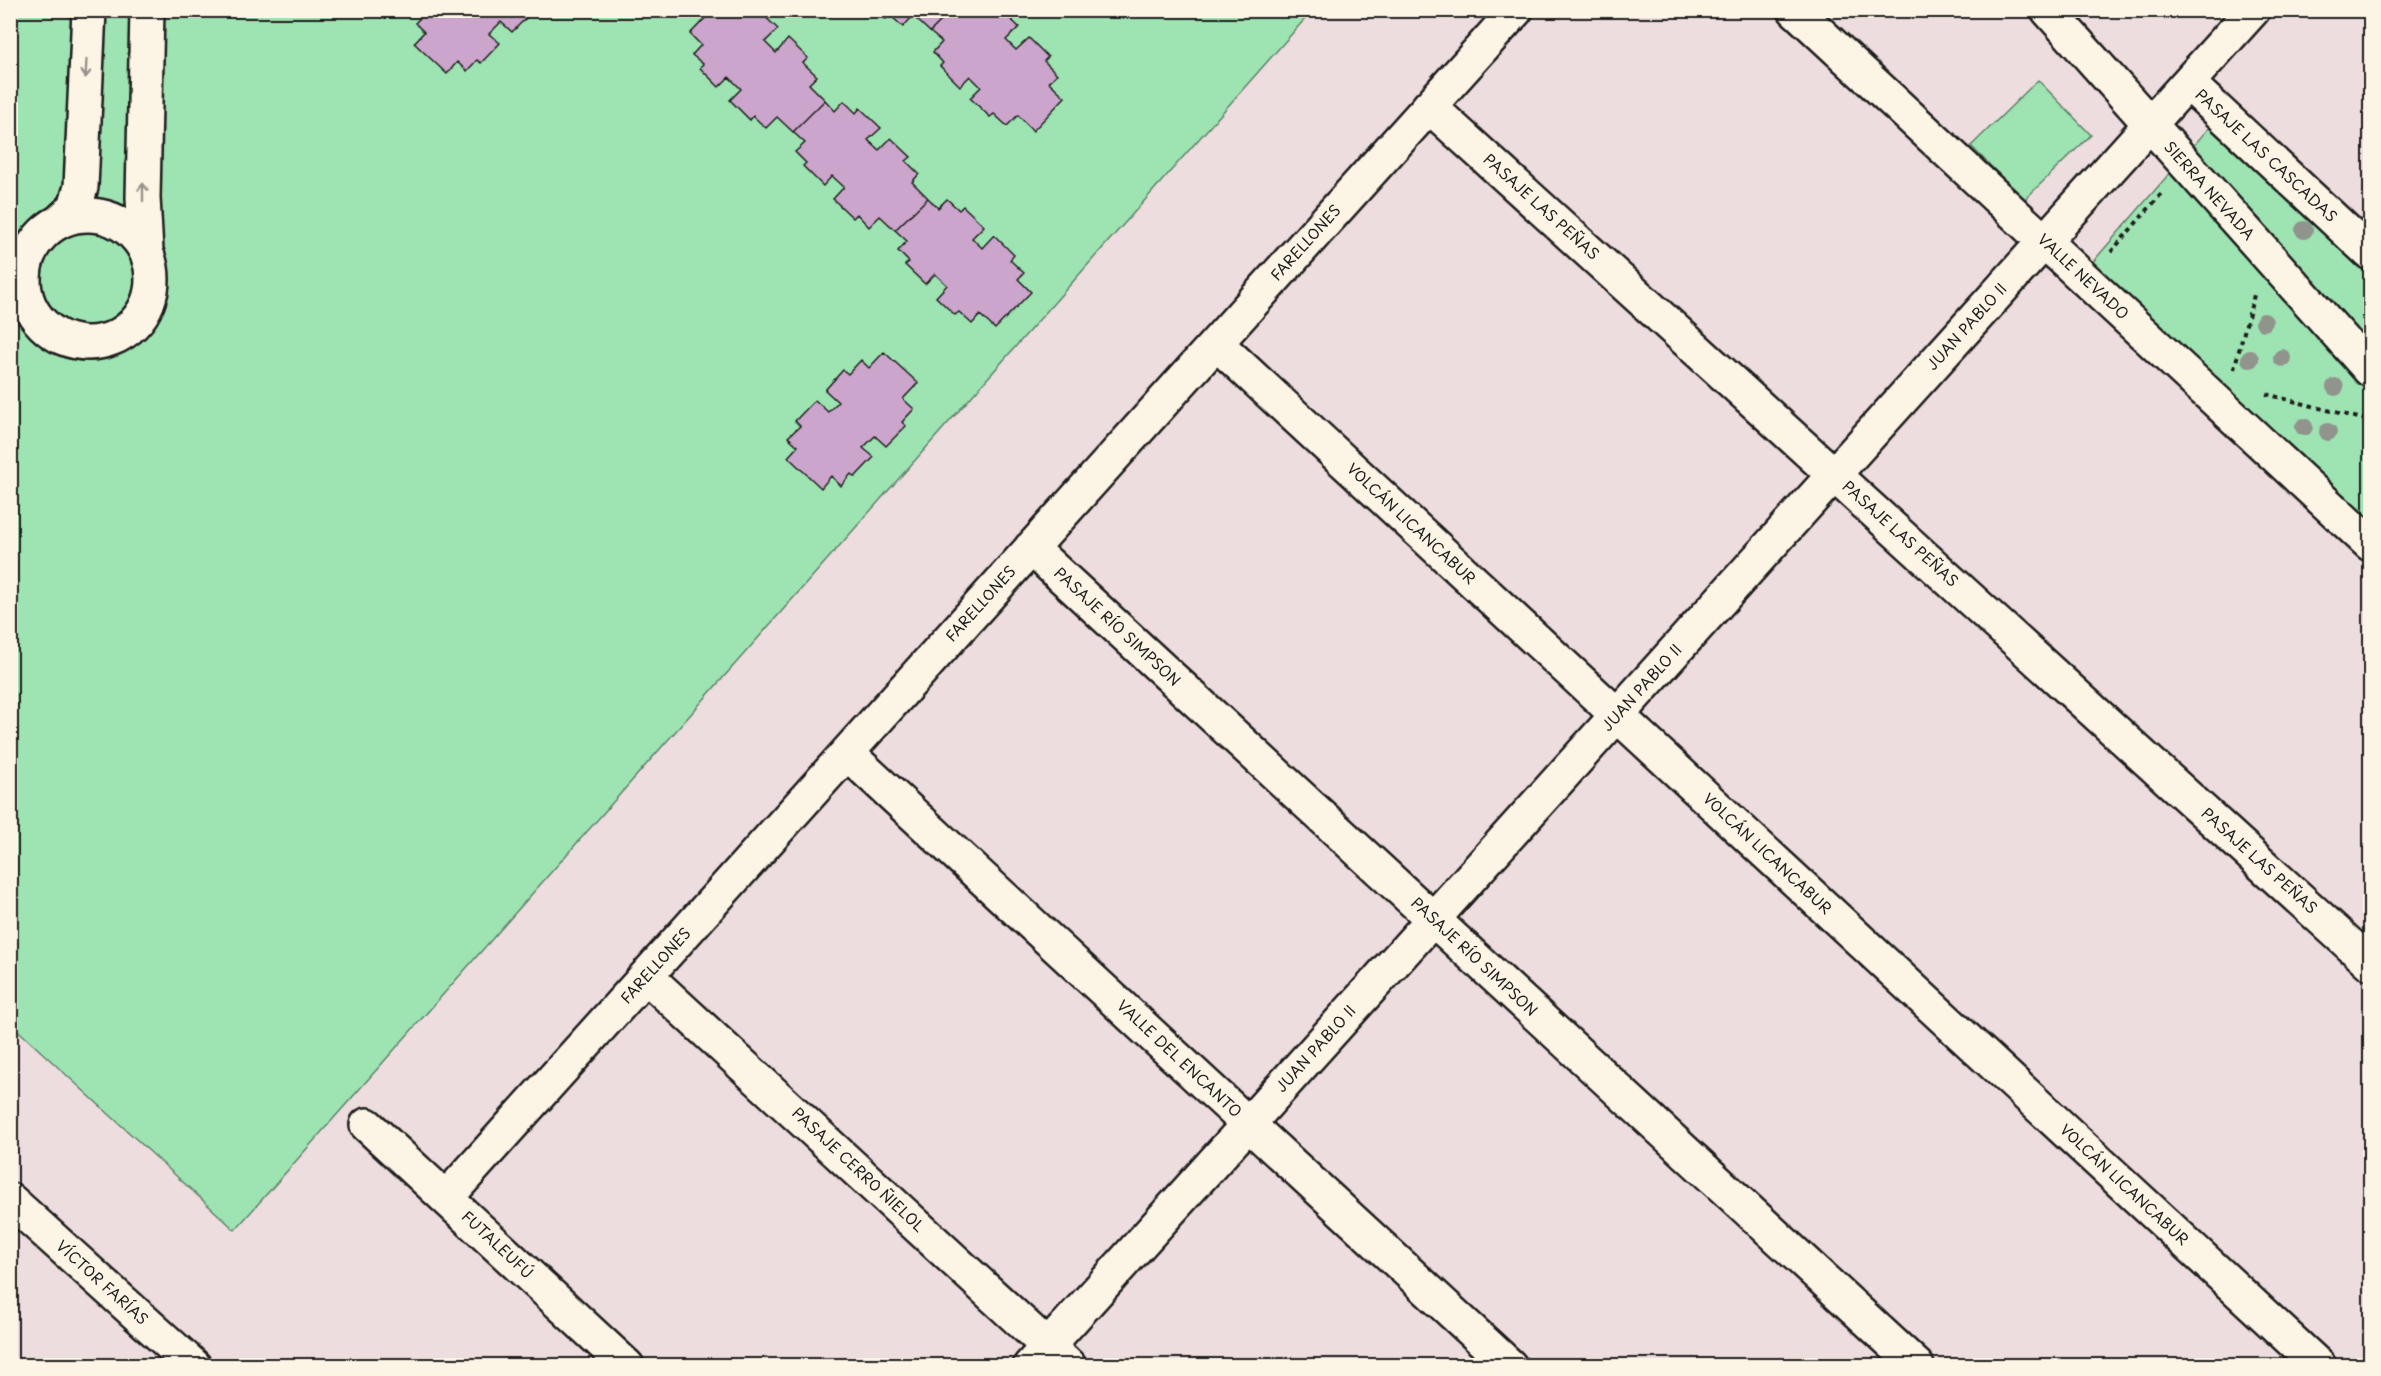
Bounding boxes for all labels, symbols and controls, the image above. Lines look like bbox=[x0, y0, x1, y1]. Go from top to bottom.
one-way arrow bbox=[81, 58, 92, 78]
street label: PASAJE LAS CASCADAS bbox=[2191, 83, 2343, 227]
street label: SIERRA NEVADA bbox=[2159, 136, 2261, 244]
street label: PASAJE LAS PEÑAS bbox=[1479, 147, 1605, 264]
one-way arrow bbox=[137, 183, 149, 203]
street label: FARELLONES bbox=[1264, 199, 1345, 285]
street label: VALLE NEVADO bbox=[2033, 228, 2135, 324]
street label: JUAN PABLO II bbox=[1920, 277, 2011, 375]
street label: VOLCÁN LICANCABUR bbox=[1342, 457, 1482, 589]
street label: PASAJE LAS PEÑAS bbox=[1838, 474, 1964, 591]
street label: FARELLONES bbox=[939, 560, 1020, 646]
street label: PASAJE RÍO SIMPSON bbox=[1050, 561, 1186, 691]
street label: JUAN PABLO II bbox=[1595, 638, 1686, 736]
street label: VOLCÁN LICANCABUR bbox=[1698, 787, 1838, 919]
street label: PASAJE LAS PEÑAS bbox=[2197, 801, 2323, 918]
street label: PASAJE RÍO SIMPSON bbox=[1407, 891, 1543, 1021]
street label: FARELLONES bbox=[614, 922, 695, 1008]
street label: VALLE DEL ENCANTO bbox=[1113, 994, 1248, 1122]
street label: JUAN PABLO II bbox=[1269, 999, 1360, 1097]
street label: PASAJE CERRO ÑIELOL bbox=[788, 1101, 931, 1237]
street label: VOLCÁN LICANCABUR bbox=[2055, 1118, 2195, 1250]
street label: FUTALEUFÚ bbox=[457, 1205, 539, 1283]
street label: VÍCTOR FARÍAS bbox=[52, 1234, 154, 1330]

